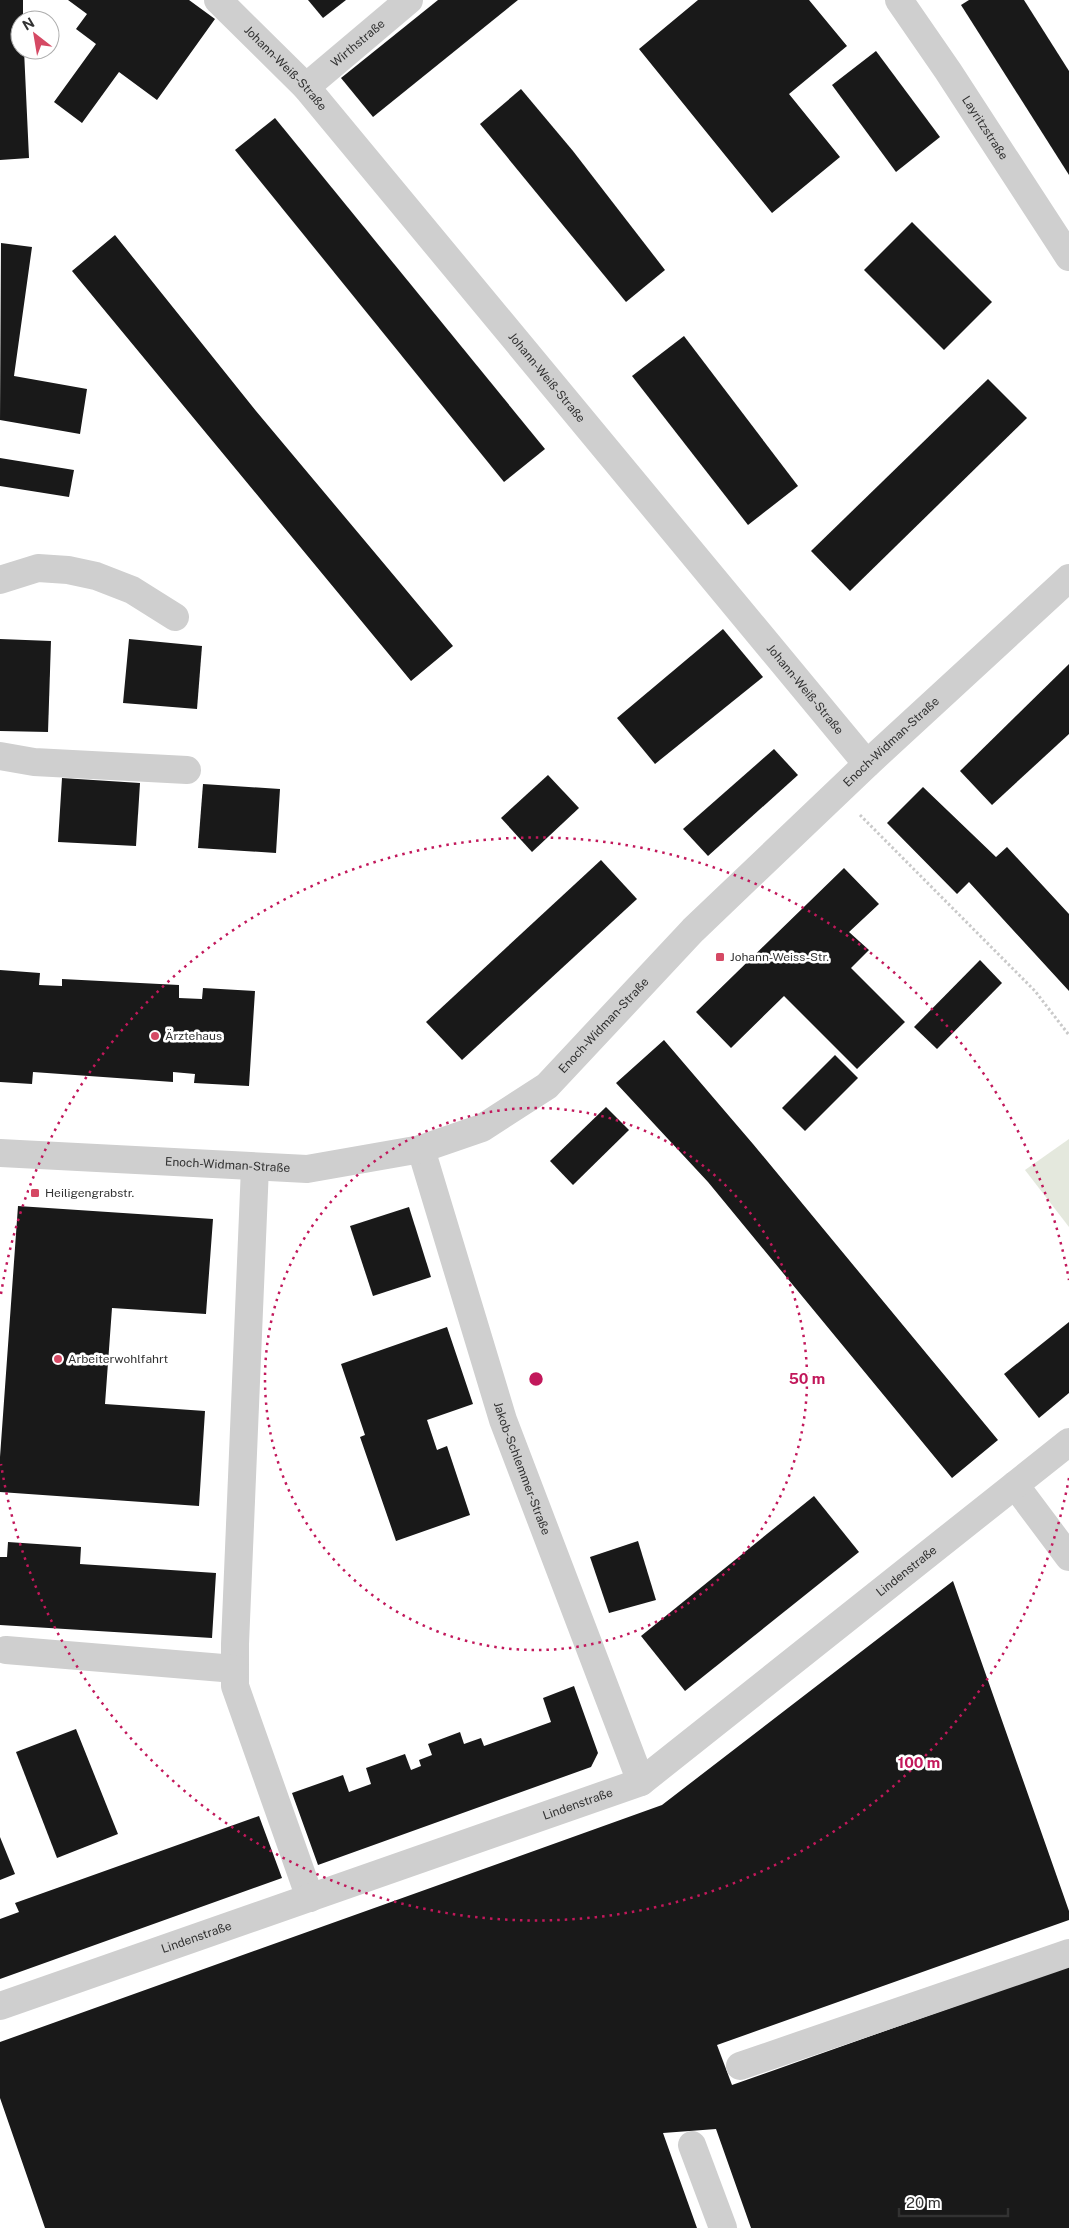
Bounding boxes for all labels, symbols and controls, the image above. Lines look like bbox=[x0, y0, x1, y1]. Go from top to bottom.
north arrow bbox=[10, 10, 60, 60]
text: N bbox=[19, 14, 37, 34]
street label: Wirthstraße bbox=[328, 16, 388, 70]
street label: Johann-Weiß-Straße bbox=[241, 23, 330, 114]
street label: Layritzstraße bbox=[959, 93, 1011, 162]
street label: Johann-Weiß-Straße bbox=[505, 330, 588, 425]
street label: Johann-Weiß-Straße bbox=[764, 642, 847, 737]
street label: Enoch-Widman-Straße bbox=[841, 694, 942, 790]
place label: Johann-Weiss-Str. bbox=[730, 950, 829, 964]
marker: Johann-Weiss-Str. bbox=[714, 951, 726, 963]
street label: Enoch-Widman-Straße bbox=[556, 975, 652, 1076]
place label: Ärztehaus bbox=[165, 1029, 222, 1043]
marker: Ärztehaus bbox=[149, 1030, 161, 1042]
street label: Enoch-Widman-Straße bbox=[165, 1155, 291, 1175]
place label: Heiligengrabstr. bbox=[45, 1186, 134, 1200]
marker: Heiligengrabstr. bbox=[29, 1187, 41, 1199]
place label: Arbeiterwohlfahrt bbox=[68, 1352, 168, 1366]
marker: Arbeiterwohlfahrt bbox=[52, 1353, 64, 1365]
centre of rings bbox=[527, 1370, 545, 1388]
text: 50 m bbox=[789, 1370, 825, 1387]
street label: Jakob-Schlemmer-Straße bbox=[491, 1400, 553, 1537]
street label: Lindenstraße bbox=[873, 1543, 940, 1599]
text: 100 m bbox=[898, 1754, 940, 1771]
street label: Lindenstraße bbox=[541, 1785, 615, 1823]
street label: Lindenstraße bbox=[159, 1919, 233, 1956]
scale bar bbox=[899, 2186, 1008, 2218]
text: 20 m bbox=[906, 2194, 941, 2211]

